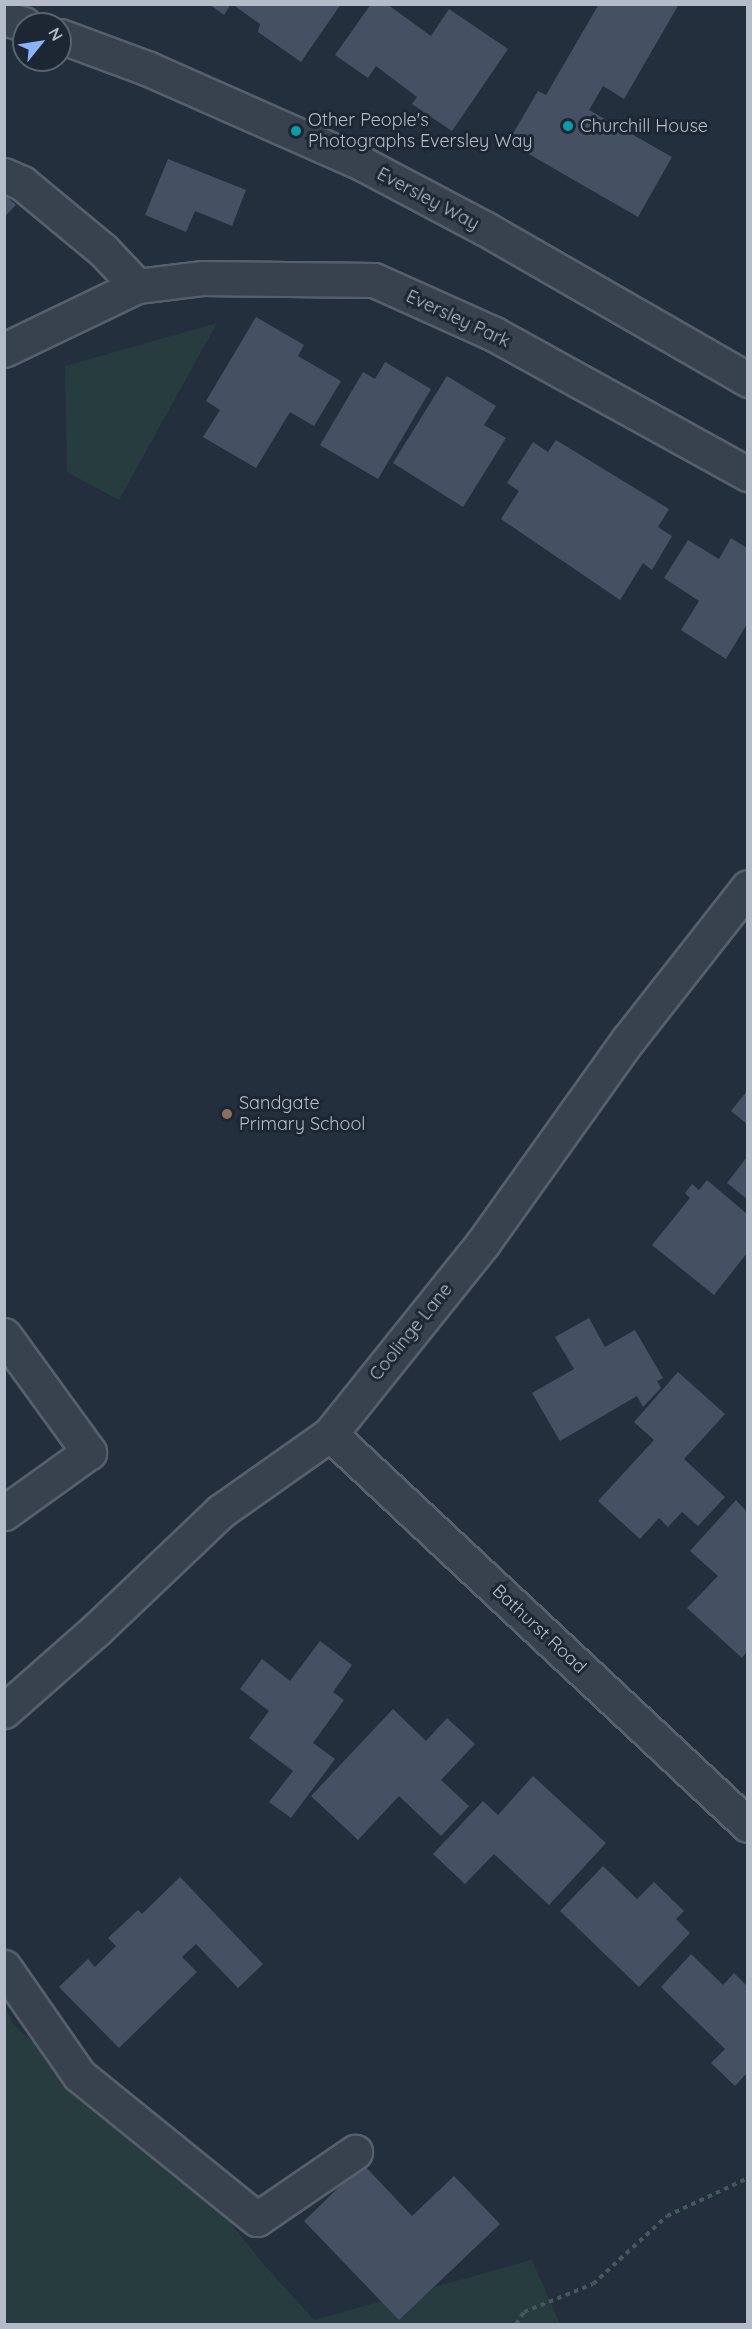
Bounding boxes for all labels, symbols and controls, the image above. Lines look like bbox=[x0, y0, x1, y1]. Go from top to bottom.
north arrow bbox=[12, 12, 72, 72]
text: N bbox=[44, 24, 67, 44]
place label: Other People's Photographs Eversley Way bbox=[308, 110, 533, 152]
place label: Churchill House bbox=[580, 115, 708, 137]
marker: Churchill House bbox=[561, 119, 575, 133]
marker: Other People's Photographs Eversley Way bbox=[289, 124, 303, 138]
street label: Eversley Way bbox=[373, 163, 483, 235]
street label: Eversley Park bbox=[403, 286, 513, 352]
place label: Sandgate Primary School bbox=[239, 1093, 365, 1136]
marker: Sandgate Primary School bbox=[220, 1107, 234, 1121]
street label: Coolinge Lane bbox=[365, 1279, 457, 1385]
street label: Bathurst Road bbox=[488, 1580, 590, 1678]

